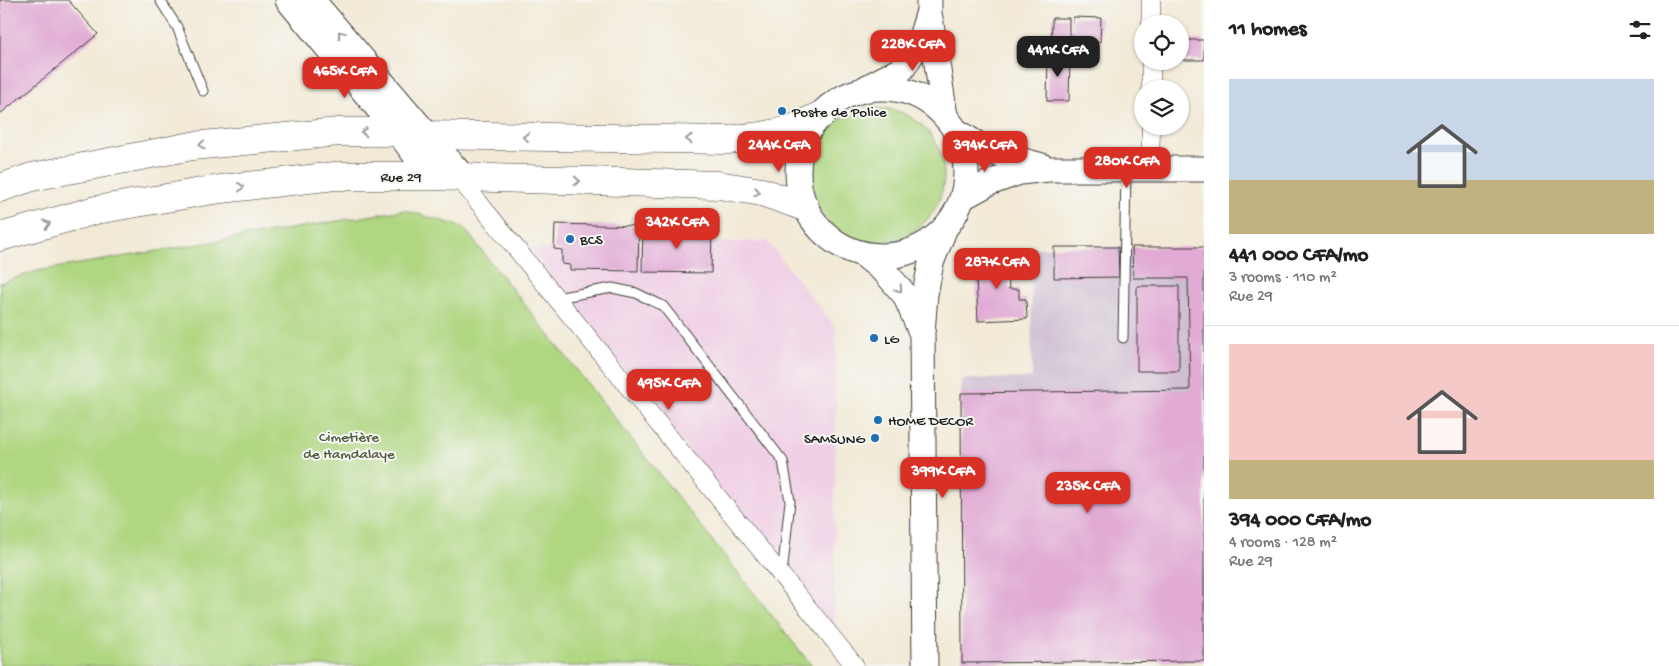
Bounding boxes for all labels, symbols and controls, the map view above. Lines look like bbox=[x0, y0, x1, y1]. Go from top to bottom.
map controls bbox=[1134, 15, 1189, 135]
button: locate bbox=[1134, 15, 1189, 70]
icon: filters bbox=[1626, 16, 1654, 44]
text: 11 homes bbox=[1229, 18, 1307, 43]
one-way arrow bbox=[337, 30, 346, 39]
pin: 228K CFA bbox=[861, 30, 965, 72]
text: 228K CFA bbox=[881, 36, 945, 55]
pin: 441K CFA bbox=[1006, 36, 1110, 78]
text: 441K CFA bbox=[1028, 42, 1088, 61]
pin: 465K CFA bbox=[293, 56, 397, 99]
text: 465K CFA bbox=[314, 63, 377, 82]
button: layers bbox=[1134, 80, 1189, 135]
place label: Poste de Police bbox=[791, 104, 887, 122]
marker: Poste de Police bbox=[776, 105, 788, 117]
icon: home bbox=[1397, 111, 1487, 201]
one-way arrow bbox=[360, 127, 368, 137]
pin: 244K CFA bbox=[727, 130, 831, 173]
pin: 394K CFA bbox=[933, 130, 1037, 173]
one-way arrow bbox=[522, 132, 530, 142]
one-way arrow bbox=[685, 134, 692, 144]
text: 244K CFA bbox=[748, 137, 810, 156]
text: 394K CFA bbox=[954, 137, 1016, 156]
one-way arrow bbox=[198, 139, 206, 150]
pin: 280K CFA bbox=[1075, 146, 1179, 189]
text: 280K CFA bbox=[1095, 153, 1159, 172]
street label: Rue 29 bbox=[380, 169, 422, 187]
one-way arrow bbox=[574, 175, 582, 186]
one-way arrow bbox=[237, 182, 245, 193]
one-way arrow bbox=[752, 186, 761, 196]
pin: 342K CFA bbox=[625, 208, 729, 250]
text: 342K CFA bbox=[646, 214, 708, 233]
one-way arrow bbox=[42, 219, 51, 230]
place label: BCS bbox=[579, 232, 603, 250]
marker: BCS bbox=[564, 233, 576, 245]
text: 441 000 CFA/mo bbox=[1229, 244, 1368, 269]
pin: 287K CFA bbox=[945, 248, 1049, 290]
text: 287K CFA bbox=[965, 254, 1029, 273]
text: 3 rooms · 110 m² bbox=[1229, 269, 1337, 288]
one-way arrow bbox=[893, 283, 902, 292]
text: Rue 29 bbox=[1229, 288, 1273, 307]
place label: LG bbox=[884, 331, 899, 349]
marker: LG bbox=[868, 332, 880, 344]
pin: 495K CFA bbox=[617, 368, 721, 411]
text: 495K CFA bbox=[638, 375, 700, 394]
icon: home bbox=[1397, 377, 1487, 467]
place label: HOME DECOR bbox=[888, 413, 974, 431]
marker: HOME DECOR bbox=[872, 414, 884, 426]
park label: Cimetière de Hamdalaye bbox=[303, 429, 395, 464]
place label: SAMSUNG bbox=[804, 431, 866, 449]
marker: SAMSUNG bbox=[869, 432, 881, 444]
pin: 399K CFA bbox=[891, 456, 995, 499]
text: 399K CFA bbox=[911, 463, 975, 482]
pin: 235K CFA bbox=[1036, 472, 1140, 514]
text: 235K CFA bbox=[1056, 478, 1120, 497]
text: 394 000 CFA/mo bbox=[1229, 509, 1371, 534]
text: 4 rooms · 128 m² bbox=[1229, 534, 1337, 553]
text: Rue 29 bbox=[1229, 553, 1273, 572]

